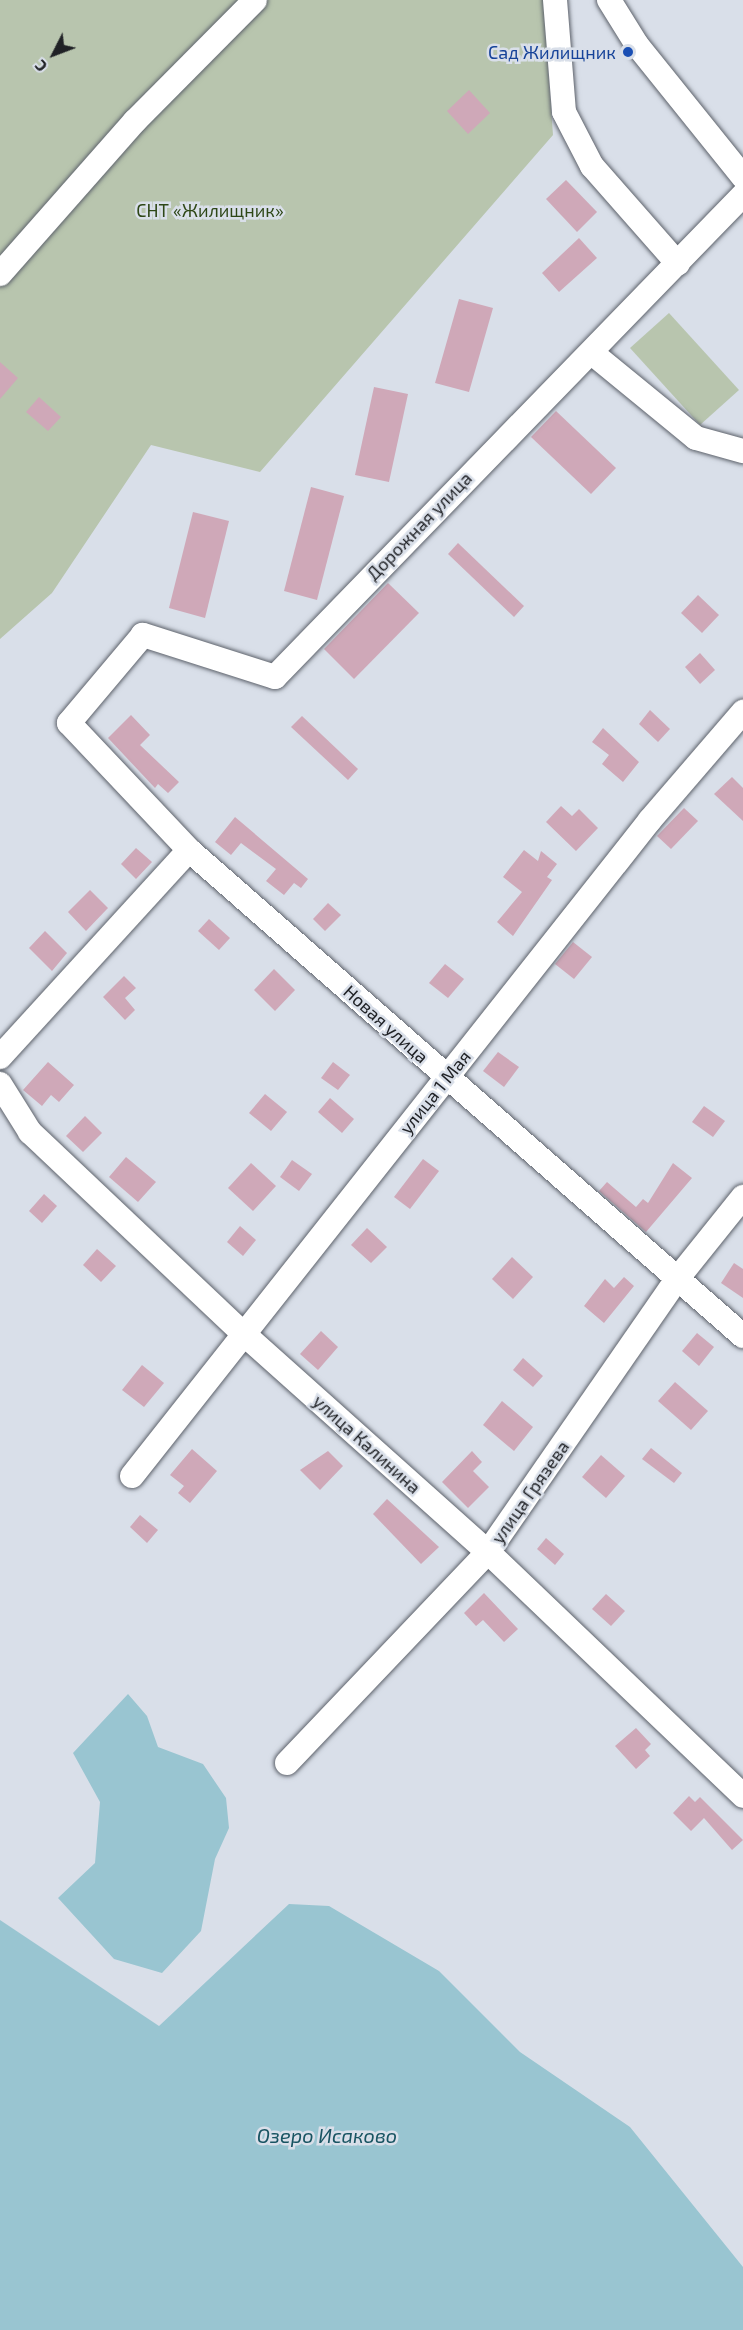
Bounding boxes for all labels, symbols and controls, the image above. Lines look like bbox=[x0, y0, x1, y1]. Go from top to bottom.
north arrow bbox=[24, 24, 84, 84]
place label: Сад Жилищник bbox=[488, 41, 616, 63]
marker: Сад Жилищник bbox=[621, 45, 635, 59]
text: С bbox=[30, 57, 50, 76]
park label: СНТ «Жилищник» bbox=[136, 199, 284, 221]
street label: Дорожная улица bbox=[362, 467, 476, 585]
street label: Новая улица bbox=[339, 980, 433, 1068]
street label: улица 1 Мая bbox=[395, 1046, 475, 1138]
street label: улица Калинина bbox=[309, 1390, 425, 1498]
street label: улица Грязева bbox=[487, 1436, 573, 1548]
water label: Озеро Исаково bbox=[257, 2123, 397, 2147]

